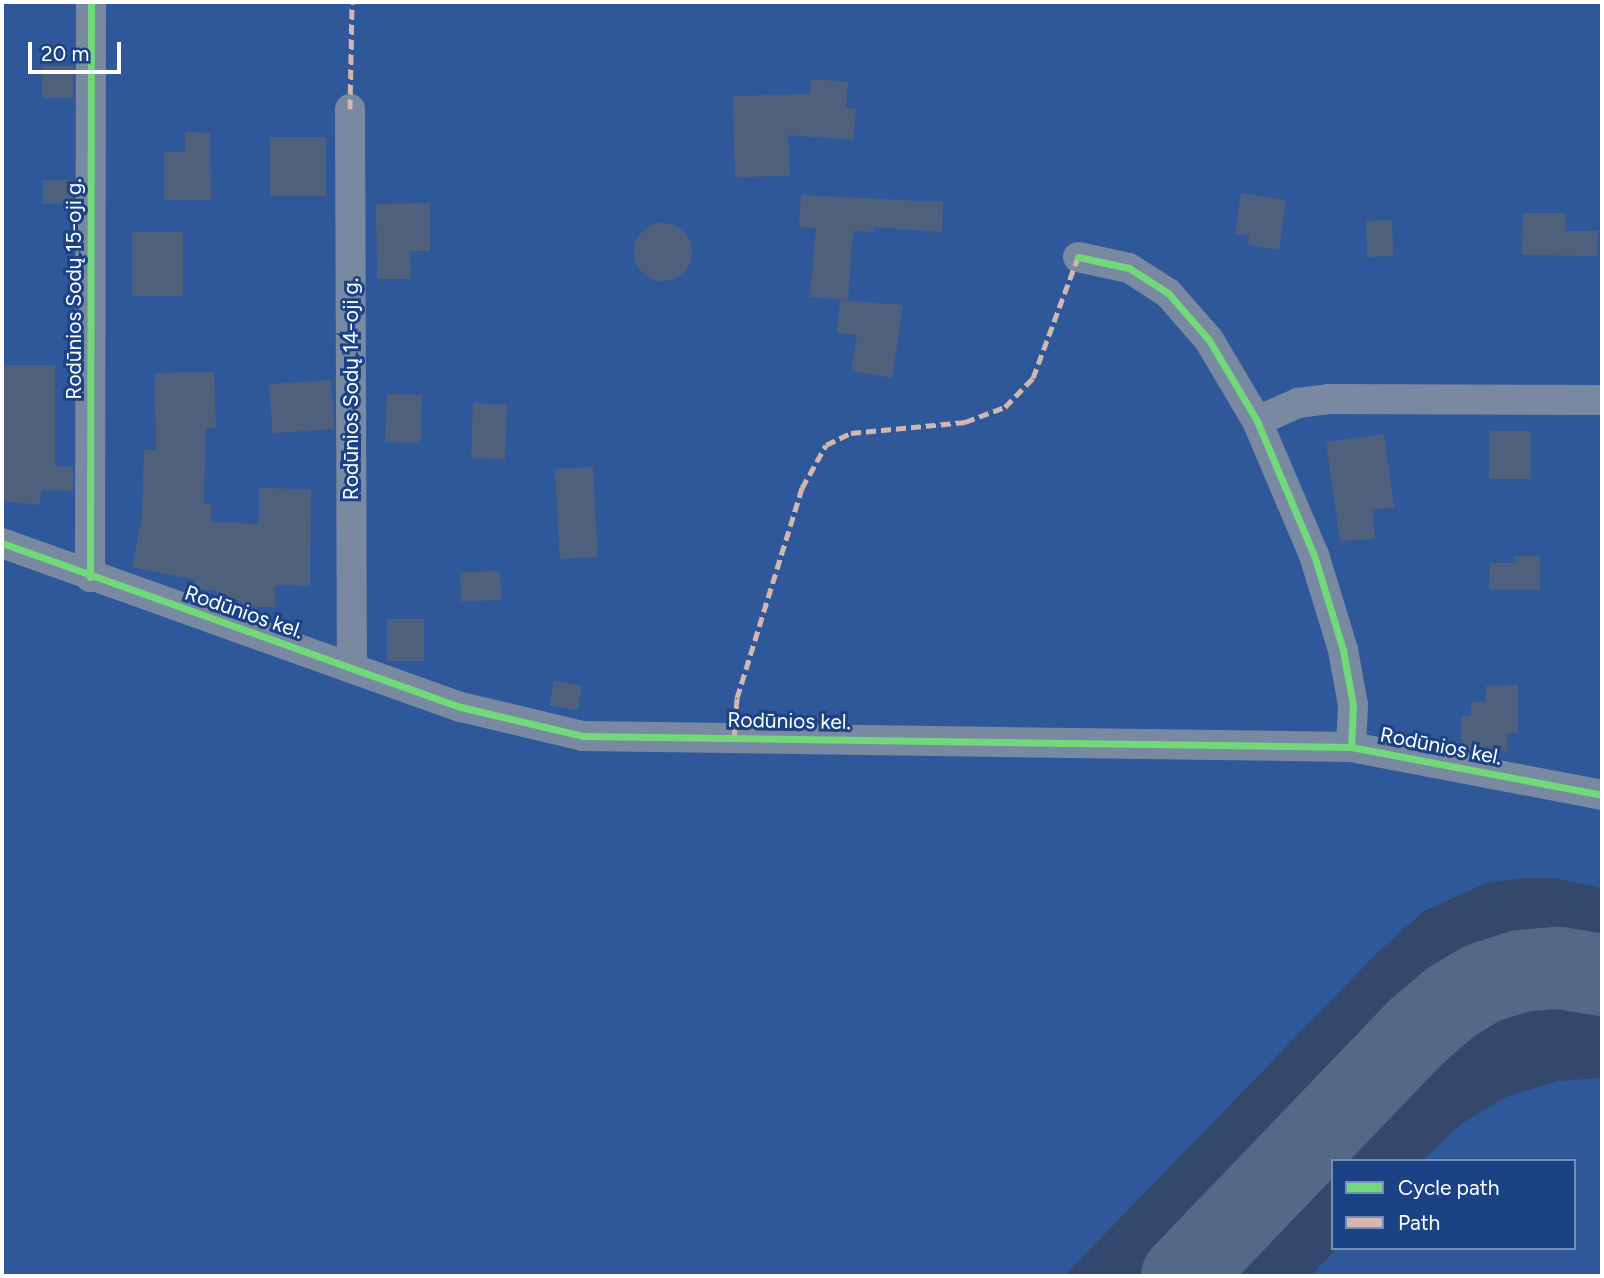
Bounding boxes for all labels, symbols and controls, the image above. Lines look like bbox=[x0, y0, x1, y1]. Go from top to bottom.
scale bar bbox=[32, 28, 124, 72]
text: 20 m bbox=[41, 41, 89, 66]
street label: Rodūnios Sodų 15-oji g. bbox=[61, 178, 87, 400]
street label: Rodūnios Sodų 14-oji g. bbox=[338, 278, 364, 500]
street label: Rodūnios kel. bbox=[182, 580, 306, 644]
street label: Rodūnios kel. bbox=[727, 707, 851, 735]
street label: Rodūnios kel. bbox=[1378, 722, 1504, 770]
legend bbox=[1331, 1159, 1576, 1250]
text: Cycle path bbox=[1398, 1175, 1499, 1200]
text: Path bbox=[1398, 1210, 1440, 1235]

